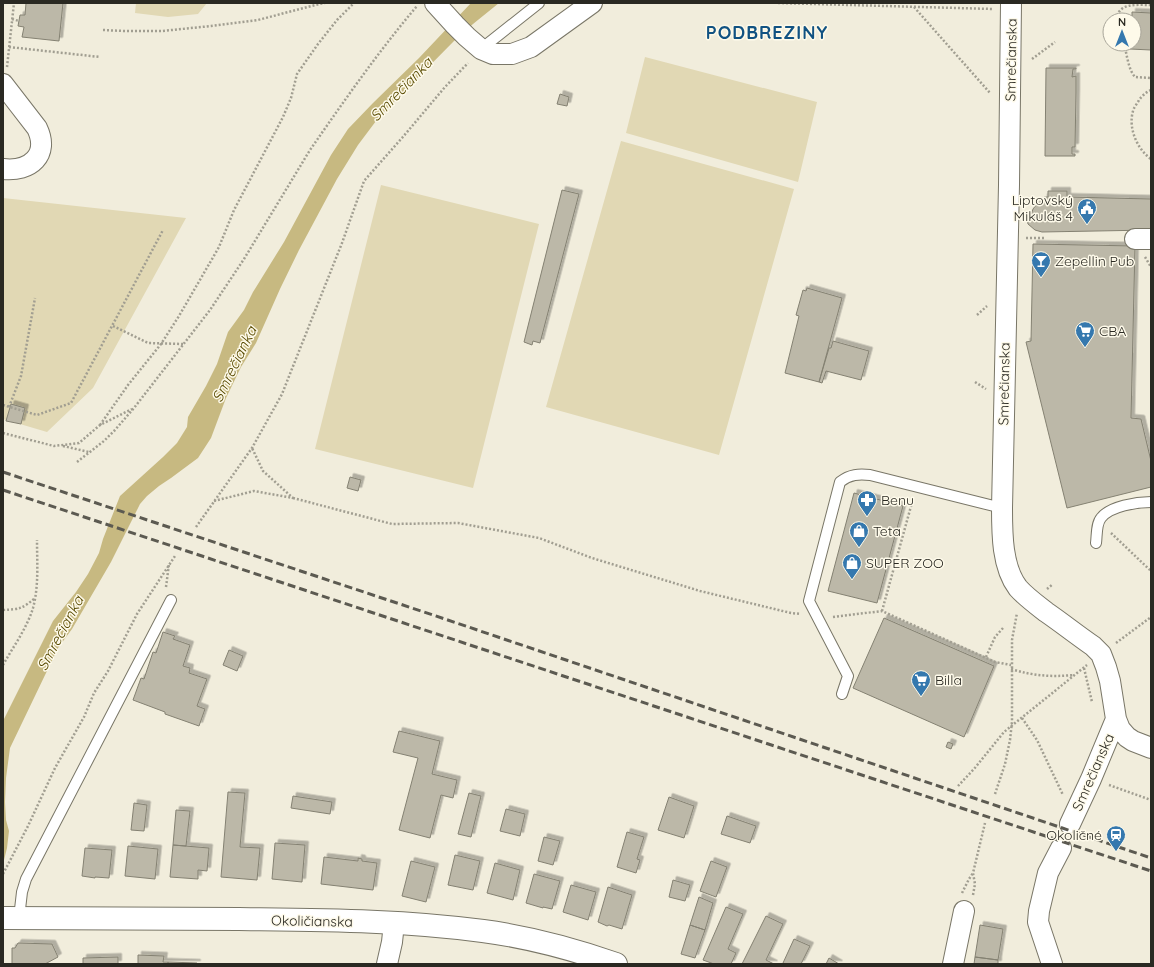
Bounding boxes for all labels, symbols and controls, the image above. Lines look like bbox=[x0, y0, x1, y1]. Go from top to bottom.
north arrow bbox=[1102, 12, 1142, 52]
text: N bbox=[1118, 15, 1126, 29]
street label: Smrečianska bbox=[1001, 18, 1021, 102]
district label: PODBREZINY bbox=[706, 21, 828, 44]
water label: Smrečianka bbox=[366, 52, 437, 125]
place label: Liptovský Mikuláš 4 bbox=[1012, 191, 1073, 225]
public building icon: Liptovský Mikuláš 4 bbox=[1076, 197, 1098, 225]
bar icon: Zepellin Pub bbox=[1030, 250, 1052, 278]
place label: Zepellin Pub bbox=[1055, 252, 1134, 270]
supermarket icon: CBA bbox=[1074, 320, 1096, 348]
water label: Smrečianka bbox=[208, 322, 261, 405]
place label: CBA bbox=[1099, 322, 1126, 340]
street label: Smrečianska bbox=[994, 342, 1014, 426]
pharmacy icon: Benu bbox=[856, 489, 878, 517]
place label: Benu bbox=[881, 491, 914, 509]
shop icon: Teta bbox=[848, 520, 870, 548]
place label: Teta bbox=[873, 522, 901, 540]
shop icon: SUPER ZOO bbox=[841, 552, 863, 580]
place label: SUPER ZOO bbox=[866, 554, 944, 572]
water label: Smrečianka bbox=[32, 592, 88, 674]
supermarket icon: Billa bbox=[910, 669, 932, 697]
place label: Billa bbox=[935, 671, 962, 689]
street label: Smrečianska bbox=[1068, 730, 1118, 814]
station icon: Okoličné bbox=[1105, 824, 1127, 852]
place label: Okoličné bbox=[1046, 826, 1102, 844]
street label: Okoličianska bbox=[271, 911, 353, 931]

